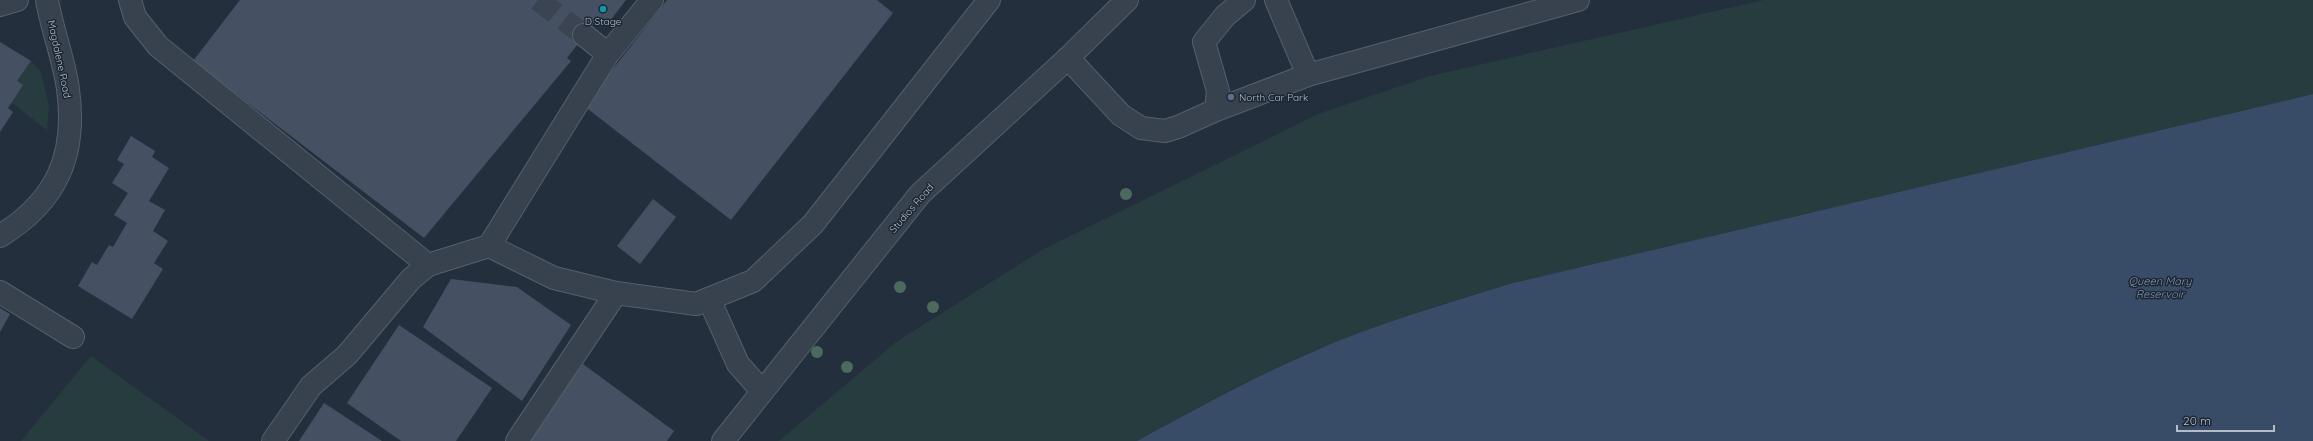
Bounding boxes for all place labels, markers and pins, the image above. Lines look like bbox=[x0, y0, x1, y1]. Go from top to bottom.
marker: D Stage bbox=[598, 4, 608, 14]
place label: D Stage bbox=[585, 15, 622, 28]
place label: North Car Park bbox=[1239, 91, 1308, 104]
marker: North Car Park bbox=[1226, 92, 1236, 102]

